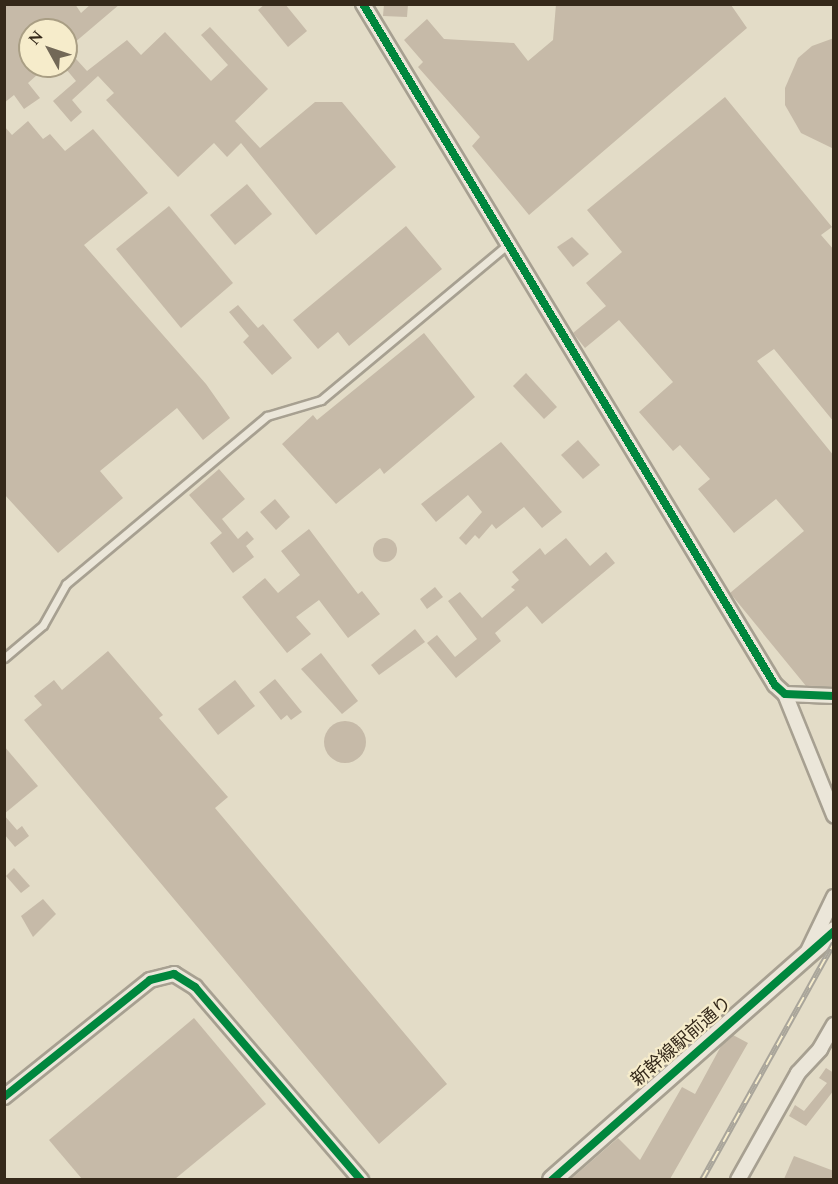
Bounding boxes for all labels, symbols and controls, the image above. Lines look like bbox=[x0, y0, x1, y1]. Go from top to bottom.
north arrow bbox=[18, 18, 78, 78]
text: N bbox=[22, 25, 49, 50]
street label: 新幹線駅前通り bbox=[627, 993, 737, 1091]

